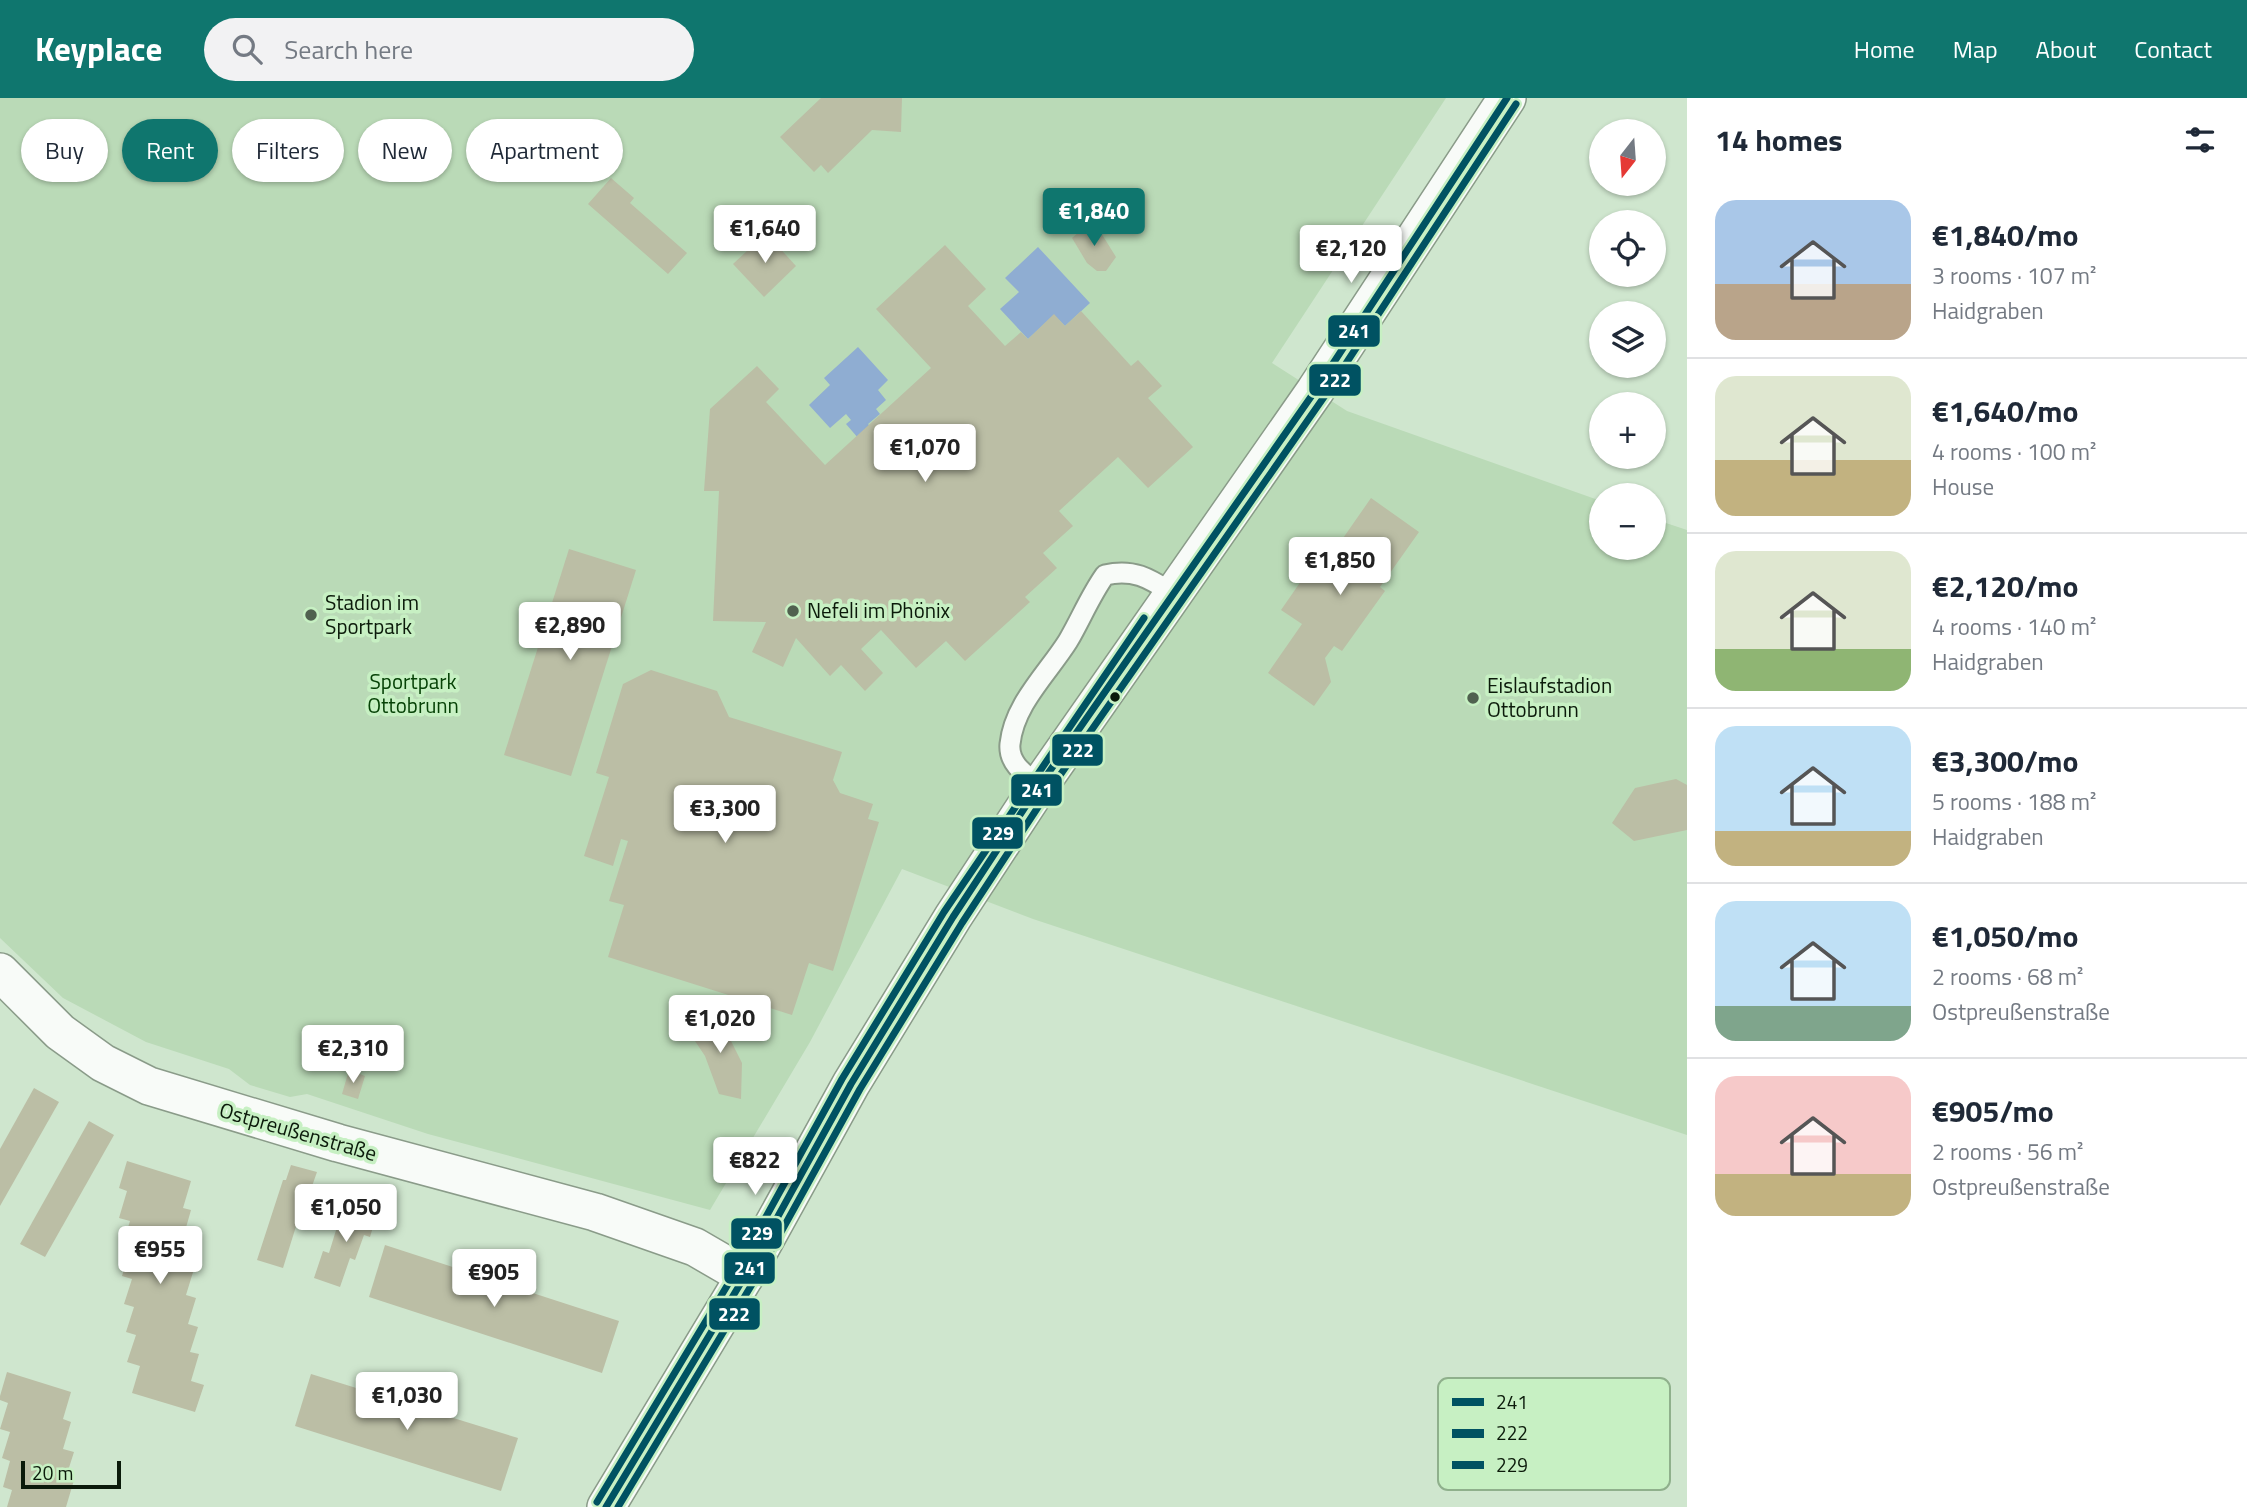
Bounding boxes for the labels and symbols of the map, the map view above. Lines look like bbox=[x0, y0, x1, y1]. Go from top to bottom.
north arrow bbox=[1589, 119, 1666, 196]
pin: €1,840 bbox=[1037, 188, 1151, 248]
pin: €1,640 bbox=[708, 206, 822, 265]
pin: €2,120 bbox=[1294, 226, 1408, 285]
line badge: 241 bbox=[1327, 314, 1381, 348]
text: 241 bbox=[1338, 316, 1370, 345]
line badge: 222 bbox=[1308, 363, 1362, 397]
text: 222 bbox=[1319, 365, 1351, 394]
pin: €1,070 bbox=[868, 424, 982, 484]
pin: €1,850 bbox=[1283, 538, 1397, 597]
place label: Stadion im Sportpark bbox=[325, 586, 419, 642]
place label: Nefeli im Phönix bbox=[807, 594, 951, 626]
pin: €2,890 bbox=[513, 602, 627, 662]
marker: Nefeli im Phönix bbox=[785, 603, 801, 619]
marker: Stadion im Sportpark bbox=[303, 607, 319, 623]
park label: Sportpark Ottobrunn bbox=[367, 665, 459, 721]
place label: Eislaufstadion Ottobrunn bbox=[1487, 669, 1612, 725]
unlabelled marker bbox=[1108, 690, 1122, 704]
marker: Eislaufstadion Ottobrunn bbox=[1465, 690, 1481, 706]
line badge: 222 bbox=[1051, 733, 1104, 767]
text: 222 bbox=[1062, 735, 1094, 764]
line badge: 241 bbox=[1010, 773, 1063, 807]
text: 241 bbox=[1021, 775, 1053, 804]
pin: €3,300 bbox=[668, 786, 782, 845]
line badge: 229 bbox=[971, 816, 1024, 850]
text: 229 bbox=[982, 818, 1014, 847]
pin: €1,020 bbox=[663, 996, 777, 1055]
pin: €2,310 bbox=[296, 1026, 410, 1085]
street label: Ostpreußenstraße bbox=[216, 1093, 381, 1169]
pin: €822 bbox=[714, 1138, 796, 1197]
pin: €1,050 bbox=[289, 1184, 403, 1244]
line badge: 229 bbox=[730, 1217, 783, 1250]
text: 229 bbox=[741, 1218, 773, 1247]
pin: €955 bbox=[119, 1226, 201, 1286]
pin: €905 bbox=[453, 1250, 535, 1309]
line badge: 241 bbox=[723, 1251, 776, 1285]
text: 241 bbox=[734, 1253, 766, 1282]
line badge: 222 bbox=[708, 1297, 761, 1331]
text: 222 bbox=[718, 1299, 750, 1328]
pin: €1,030 bbox=[350, 1372, 464, 1432]
legend bbox=[1438, 1378, 1670, 1490]
text: 241 bbox=[1496, 1387, 1528, 1416]
text: 222 bbox=[1496, 1418, 1528, 1447]
text: 229 bbox=[1496, 1450, 1528, 1479]
scale bar bbox=[21, 1458, 121, 1490]

